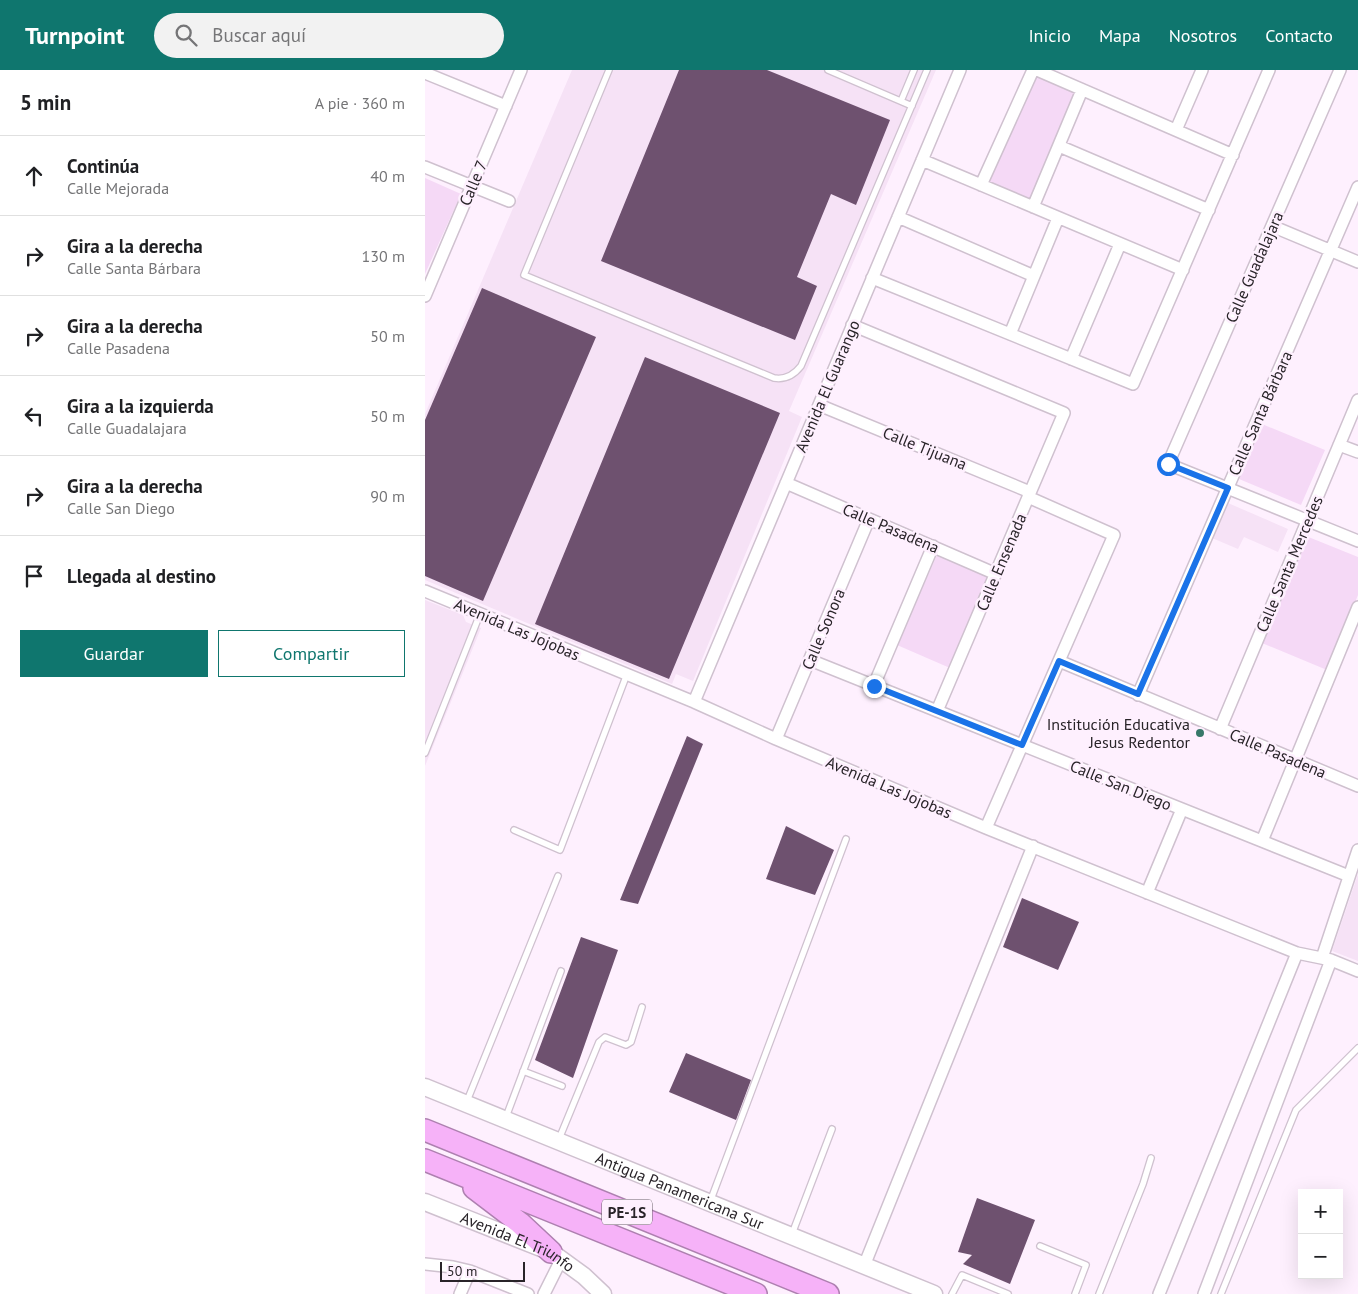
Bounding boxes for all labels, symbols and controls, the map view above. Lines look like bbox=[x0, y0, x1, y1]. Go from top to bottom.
search box bbox=[154, 13, 504, 58]
text: Turnpoint bbox=[25, 20, 124, 51]
icon: search bbox=[172, 21, 200, 49]
text: Buscar aquí bbox=[212, 23, 306, 47]
text: Inicio bbox=[1028, 24, 1071, 47]
text: Mapa bbox=[1099, 24, 1141, 47]
text: Nosotros bbox=[1169, 24, 1237, 47]
text: Contacto bbox=[1265, 24, 1333, 47]
text: 5 min bbox=[20, 89, 71, 116]
text: A pie · 360 m bbox=[315, 93, 405, 113]
text: Continúa bbox=[67, 154, 139, 178]
street label: Calle 7 bbox=[455, 157, 491, 209]
icon: ahead bbox=[20, 162, 48, 190]
text: 40 m bbox=[370, 166, 405, 186]
text: Calle Mejorada bbox=[67, 178, 169, 198]
street label: Calle Guadalajara bbox=[1221, 208, 1287, 326]
text: Gira a la derecha bbox=[67, 234, 203, 258]
icon: right bbox=[20, 242, 48, 270]
text: 130 m bbox=[362, 246, 405, 266]
text: Calle Santa Bárbara bbox=[67, 258, 201, 278]
text: Gira a la derecha bbox=[67, 314, 203, 338]
street label: Avenida El Guarango bbox=[790, 317, 864, 455]
icon: right bbox=[20, 322, 48, 350]
text: 50 m bbox=[370, 326, 405, 346]
text: Calle Pasadena bbox=[67, 338, 170, 358]
street label: Calle Santa Bárbara bbox=[1224, 348, 1296, 478]
text: Gira a la izquierda bbox=[67, 394, 214, 418]
icon: left bbox=[20, 402, 48, 430]
text: 50 m bbox=[370, 406, 405, 426]
text: Calle Guadalajara bbox=[67, 418, 187, 438]
street label: Calle Tijuana bbox=[880, 422, 970, 474]
route start bbox=[1157, 453, 1180, 476]
text: Gira a la derecha bbox=[67, 474, 203, 498]
icon: right bbox=[20, 482, 48, 510]
text: 90 m bbox=[370, 486, 405, 506]
street label: Calle Santa Mercedes bbox=[1251, 493, 1327, 635]
text: Calle San Diego bbox=[67, 498, 175, 518]
street label: Calle Pasadena bbox=[840, 499, 942, 557]
street label: Calle Ensenada bbox=[971, 510, 1031, 614]
icon: arrive bbox=[20, 562, 48, 590]
text: Llegada al destino bbox=[67, 564, 216, 588]
street label: Calle Sonora bbox=[797, 585, 849, 673]
street label: Avenida Las Jojobas bbox=[451, 593, 583, 665]
button: Guardar bbox=[20, 630, 208, 677]
button: Compartir bbox=[218, 630, 405, 677]
route end bbox=[863, 675, 886, 698]
place label: Institución Educativa Jesus Redentor bbox=[1047, 714, 1191, 752]
street label: Calle Pasadena bbox=[1227, 724, 1329, 782]
marker: Institución Educativa Jesus Redentor bbox=[1194, 727, 1206, 739]
street label: Avenida Las Jojobas bbox=[823, 751, 955, 823]
street label: Calle San Diego bbox=[1067, 756, 1175, 814]
street label: Antigua Panamericana Sur bbox=[593, 1147, 767, 1234]
map controls bbox=[1298, 1189, 1343, 1279]
button: + bbox=[1298, 1189, 1343, 1234]
road number: PE-1S bbox=[602, 1200, 652, 1224]
street label: Avenida El Triunfo bbox=[458, 1207, 579, 1276]
button: − bbox=[1298, 1234, 1343, 1279]
scale bar bbox=[440, 1259, 525, 1282]
text: 50 m bbox=[447, 1262, 477, 1280]

